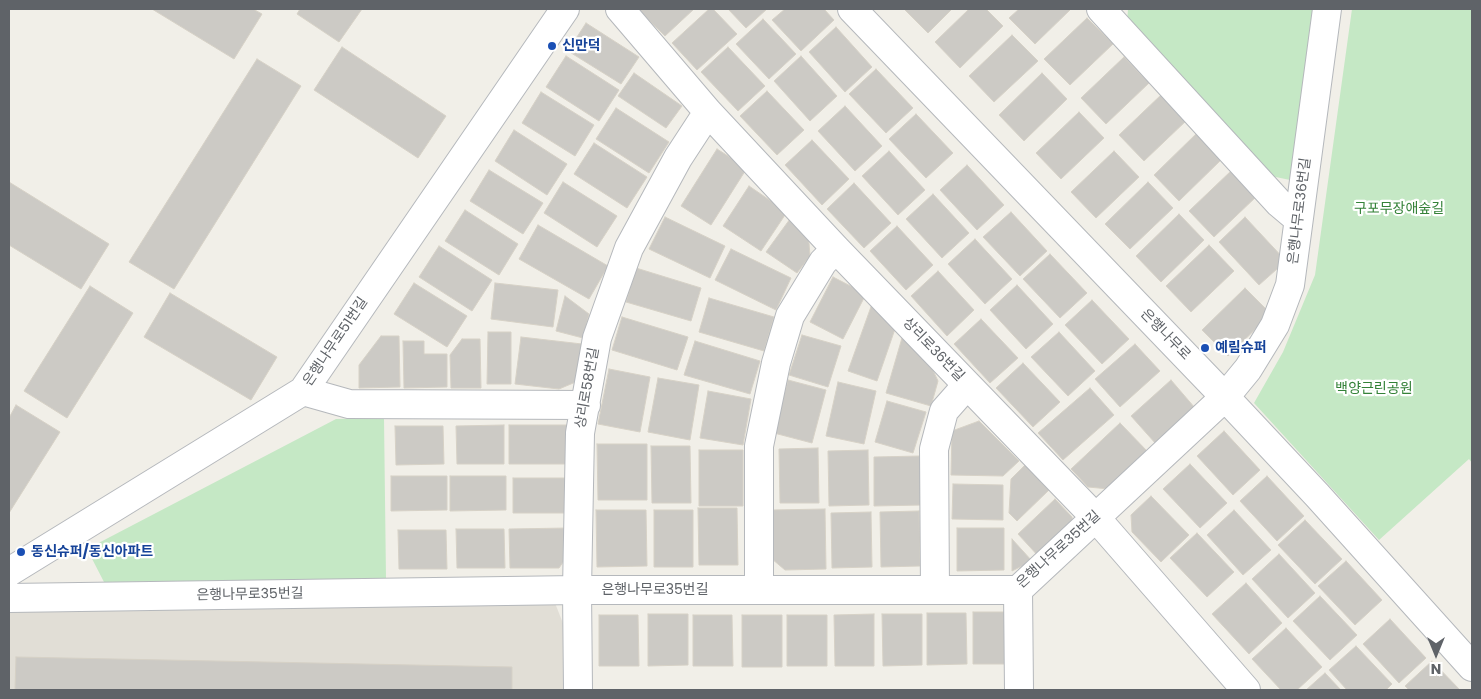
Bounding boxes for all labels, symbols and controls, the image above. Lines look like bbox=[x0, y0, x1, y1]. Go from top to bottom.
place label: 신만덕 bbox=[562, 38, 601, 54]
marker: 신만덕 bbox=[546, 40, 558, 52]
street label: 은행나무로36번길 bbox=[1285, 157, 1315, 265]
park label: 구포무장애숲길 bbox=[1354, 201, 1444, 217]
street label: 은행나무로51번길 bbox=[300, 294, 372, 390]
street label: 은행나무로 bbox=[1137, 306, 1193, 364]
street label: 상리로36번길 bbox=[899, 315, 967, 385]
place label: 예림슈퍼 bbox=[1215, 340, 1267, 356]
marker: 예림슈퍼 bbox=[1199, 342, 1211, 354]
street label: 상리로58번길 bbox=[573, 346, 603, 430]
park label: 백양근린공원 bbox=[1335, 381, 1413, 397]
street label: 은행나무로35번길 bbox=[1014, 508, 1104, 592]
place label: 동신슈퍼/동신아파트 bbox=[31, 544, 153, 560]
marker: 동신슈퍼/동신아파트 bbox=[15, 546, 27, 558]
street label: 은행나무로35번길 bbox=[601, 582, 709, 598]
street label: 은행나무로35번길 bbox=[196, 586, 304, 604]
north arrow bbox=[1411, 629, 1461, 679]
text: N bbox=[1431, 659, 1441, 679]

